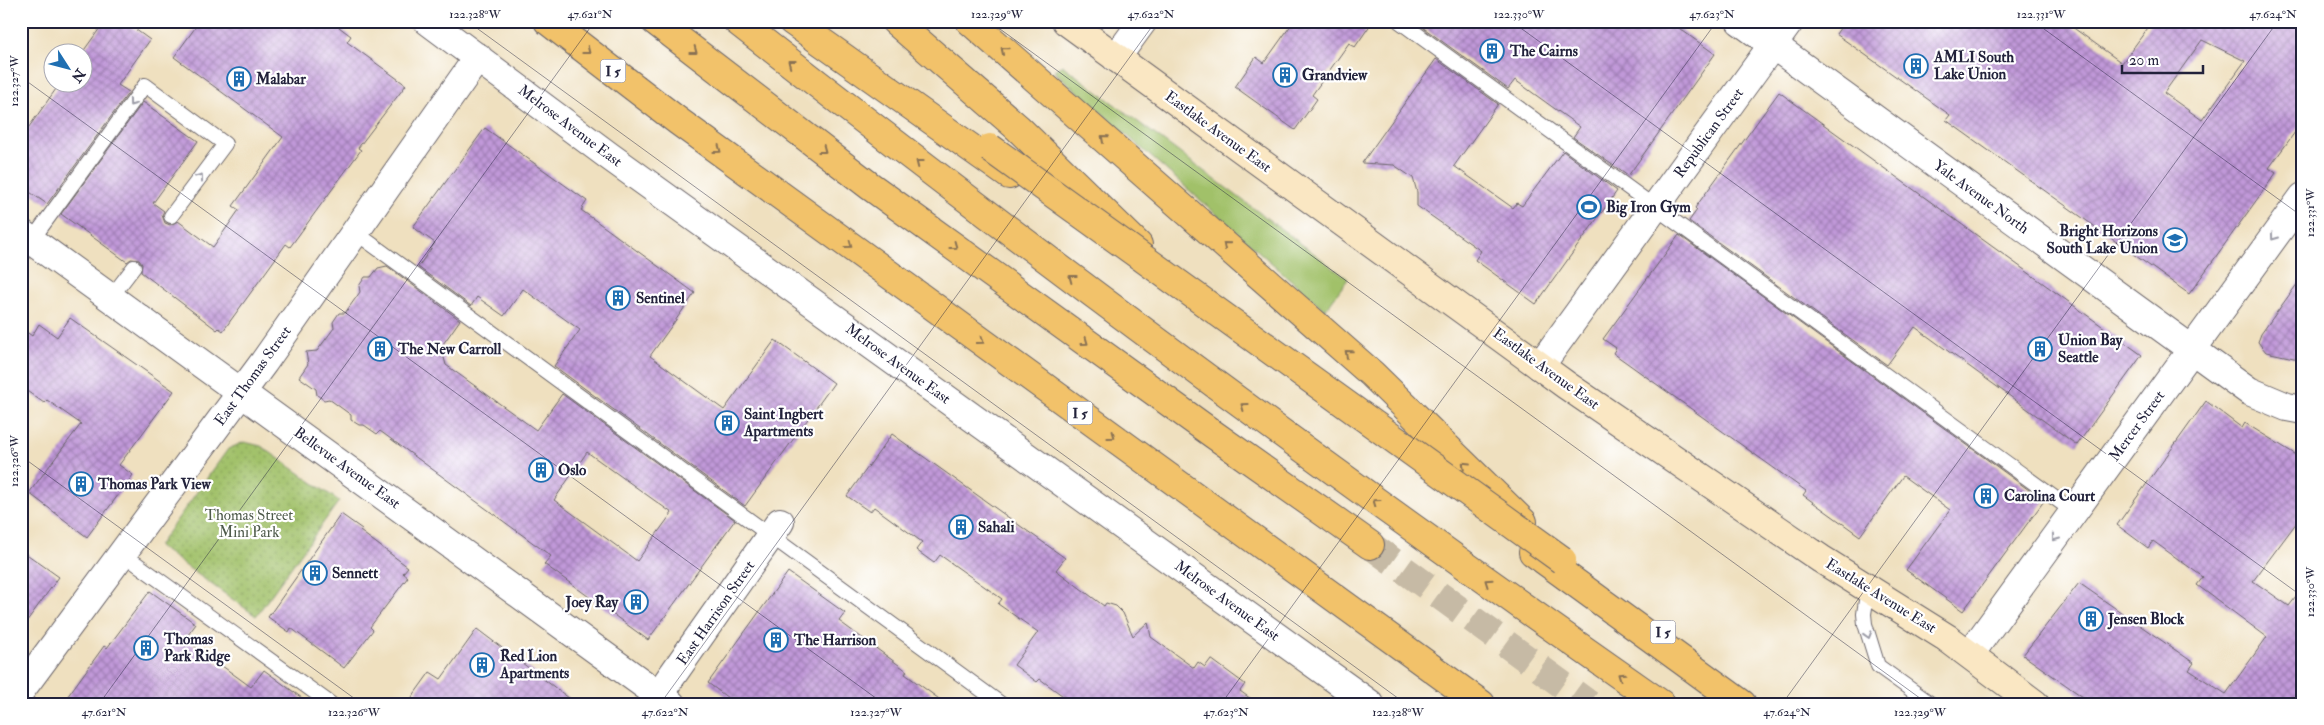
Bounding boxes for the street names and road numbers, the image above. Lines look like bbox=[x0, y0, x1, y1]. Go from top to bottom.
road number: I 5 bbox=[600, 59, 626, 82]
street label: Melrose Avenue East bbox=[514, 81, 626, 171]
street label: Republican Street bbox=[1670, 84, 1749, 182]
street label: Eastlake Avenue East bbox=[1161, 87, 1275, 177]
street label: Yale Avenue North bbox=[1929, 156, 2033, 238]
street label: Melrose Avenue East bbox=[842, 319, 954, 409]
street label: East Thomas Street bbox=[210, 322, 296, 430]
street label: Eastlake Avenue East bbox=[1489, 324, 1603, 414]
street label: Mercer Street bbox=[2105, 387, 2169, 465]
road number: I 5 bbox=[1068, 402, 1092, 424]
street label: Bellevue Avenue East bbox=[290, 423, 404, 513]
street label: Eastlake Avenue East bbox=[1822, 554, 1940, 638]
street label: Melrose Avenue East bbox=[1171, 556, 1283, 646]
street label: East Harrison Street bbox=[673, 557, 759, 669]
road number: I 5 bbox=[1650, 620, 1676, 644]

